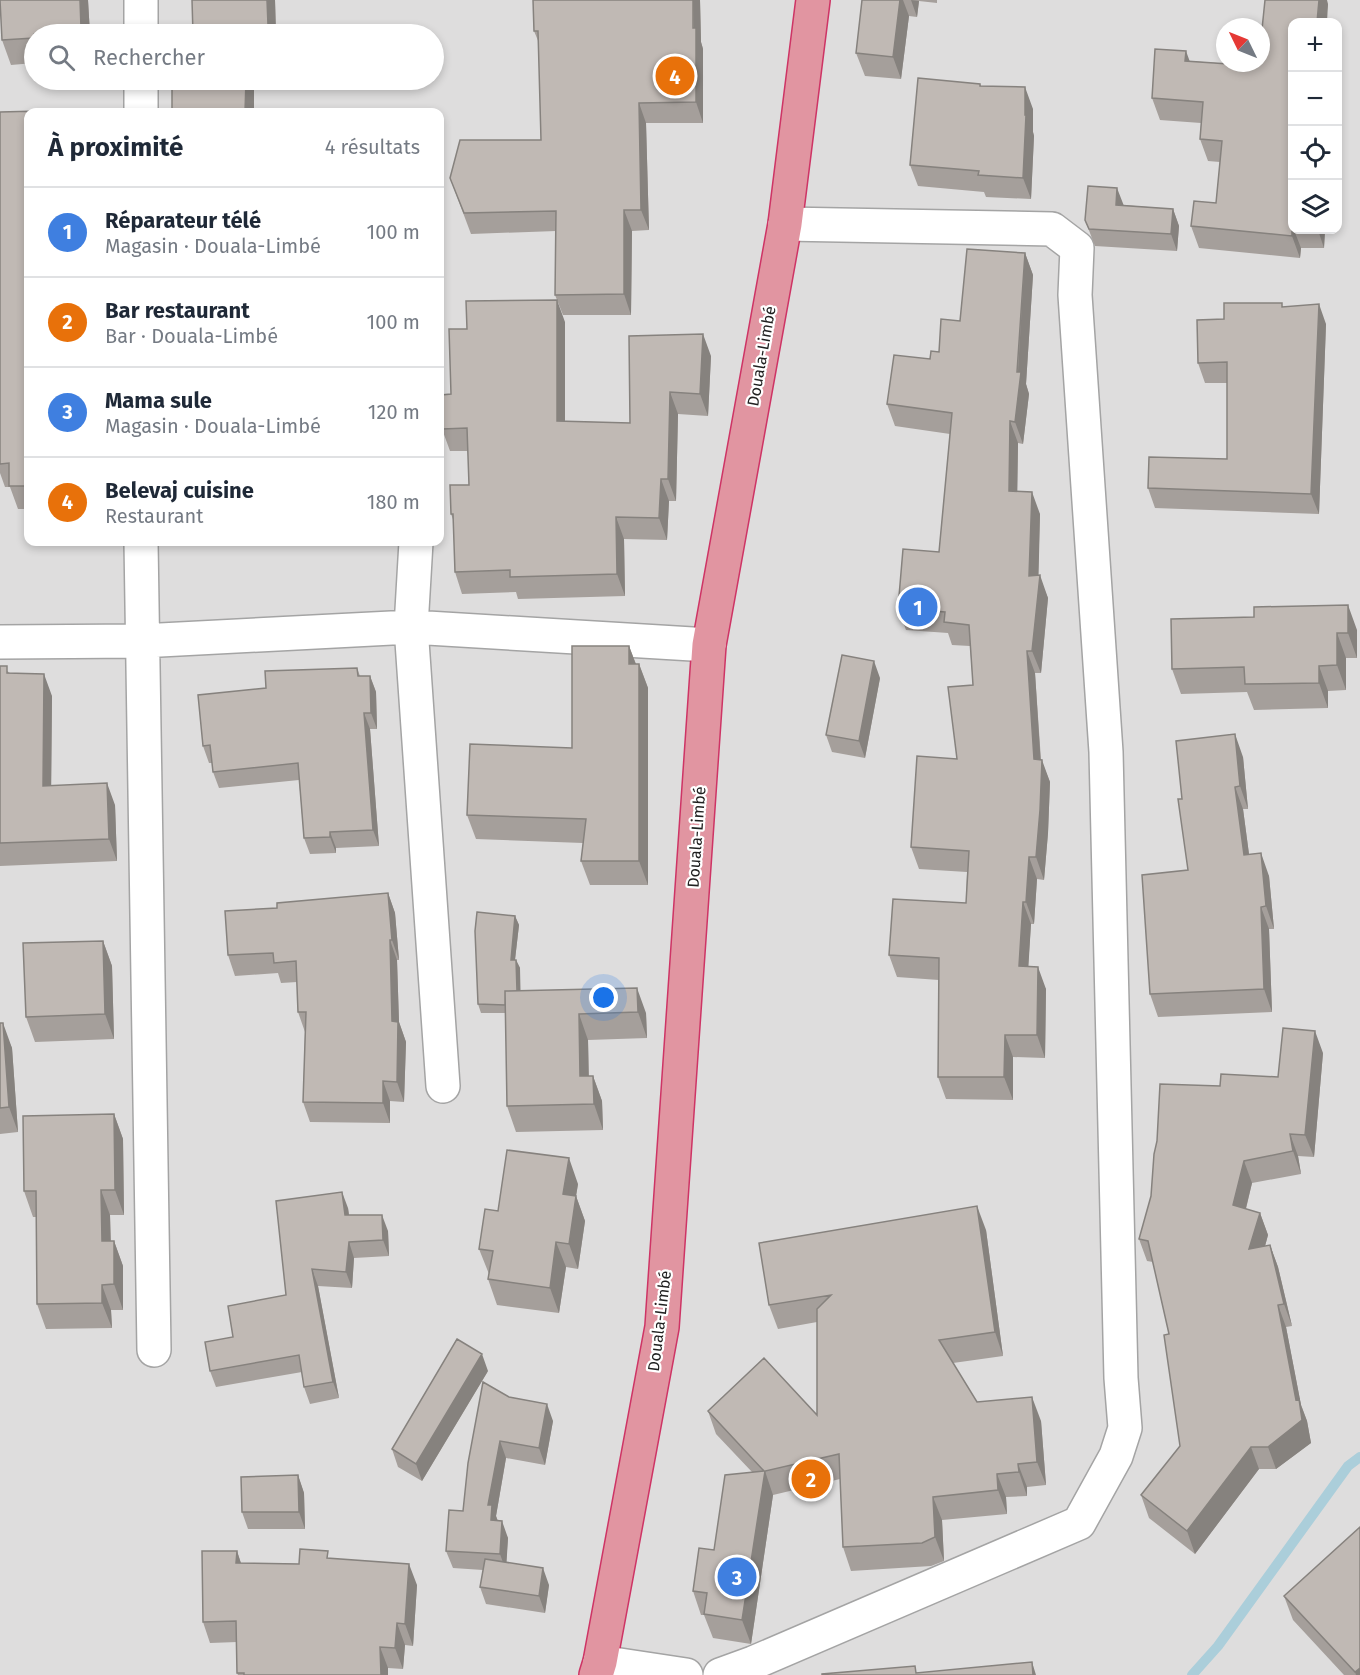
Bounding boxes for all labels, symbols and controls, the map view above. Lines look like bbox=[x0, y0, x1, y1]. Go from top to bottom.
north arrow bbox=[1216, 18, 1270, 72]
map controls bbox=[1288, 18, 1342, 234]
button: + bbox=[1288, 18, 1342, 72]
search box bbox=[24, 24, 444, 90]
icon: search bbox=[45, 41, 78, 74]
text: Rechercher bbox=[93, 44, 205, 71]
pin: 4 bbox=[656, 54, 694, 98]
button: − bbox=[1288, 72, 1342, 126]
button: locate bbox=[1288, 126, 1342, 180]
text: À proximité bbox=[48, 132, 183, 163]
text: 4 résultats bbox=[325, 135, 420, 159]
button: layers bbox=[1288, 180, 1342, 234]
text: Réparateur télé bbox=[105, 207, 261, 234]
text: 1 bbox=[63, 220, 72, 244]
text: 100 m bbox=[367, 220, 420, 244]
text: Magasin · Douala-Limbé bbox=[105, 234, 321, 258]
text: Bar restaurant bbox=[105, 297, 250, 324]
street label: Douala-Limbé bbox=[743, 304, 780, 408]
text: 2 bbox=[62, 310, 73, 334]
text: 100 m bbox=[367, 310, 420, 334]
text: Bar · Douala-Limbé bbox=[105, 324, 278, 348]
text: Mama sule bbox=[105, 387, 212, 414]
text: 3 bbox=[62, 400, 73, 424]
text: 120 m bbox=[368, 400, 420, 424]
text: Magasin · Douala-Limbé bbox=[105, 414, 321, 438]
text: Belevaj cuisine bbox=[105, 477, 254, 504]
text: 4 bbox=[62, 490, 73, 514]
text: 180 m bbox=[367, 490, 420, 514]
text: Restaurant bbox=[105, 504, 203, 528]
pin: 1 bbox=[898, 584, 938, 630]
street label: Douala-Limbé bbox=[683, 786, 710, 888]
your location bbox=[589, 983, 618, 1012]
street label: Douala-Limbé bbox=[644, 1270, 675, 1373]
pin: 2 bbox=[792, 1456, 830, 1502]
pin: 3 bbox=[718, 1554, 756, 1600]

